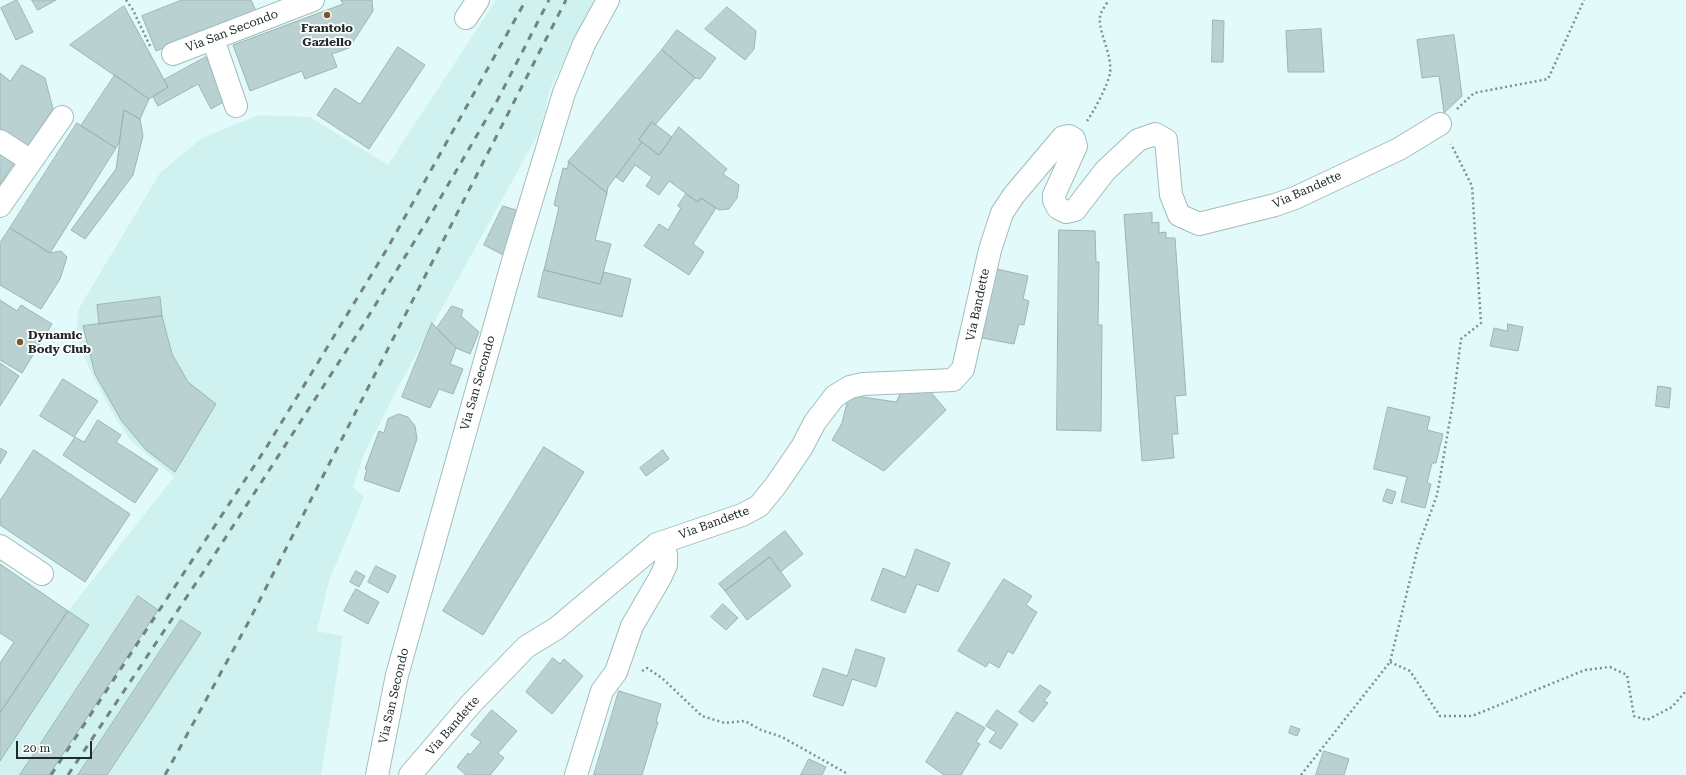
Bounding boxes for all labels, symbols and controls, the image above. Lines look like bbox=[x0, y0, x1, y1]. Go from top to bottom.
street label: Via San Secondo bbox=[184, 7, 280, 55]
marker: Frantoio Gaziello bbox=[322, 10, 332, 20]
place label: Frantoio Gaziello bbox=[301, 21, 353, 49]
street label: Via Bandette bbox=[1270, 168, 1344, 212]
street label: Via Bandette bbox=[963, 267, 993, 343]
place label: Dynamic Body Club bbox=[28, 328, 91, 356]
street label: Via San Secondo bbox=[458, 334, 498, 432]
marker: Dynamic Body Club bbox=[15, 337, 25, 347]
street label: Via Bandette bbox=[677, 504, 751, 542]
street label: Via San Secondo bbox=[376, 647, 412, 745]
street label: Via Bandette bbox=[423, 693, 483, 759]
scale bar bbox=[18, 733, 94, 759]
text: 20 m bbox=[23, 741, 50, 755]

